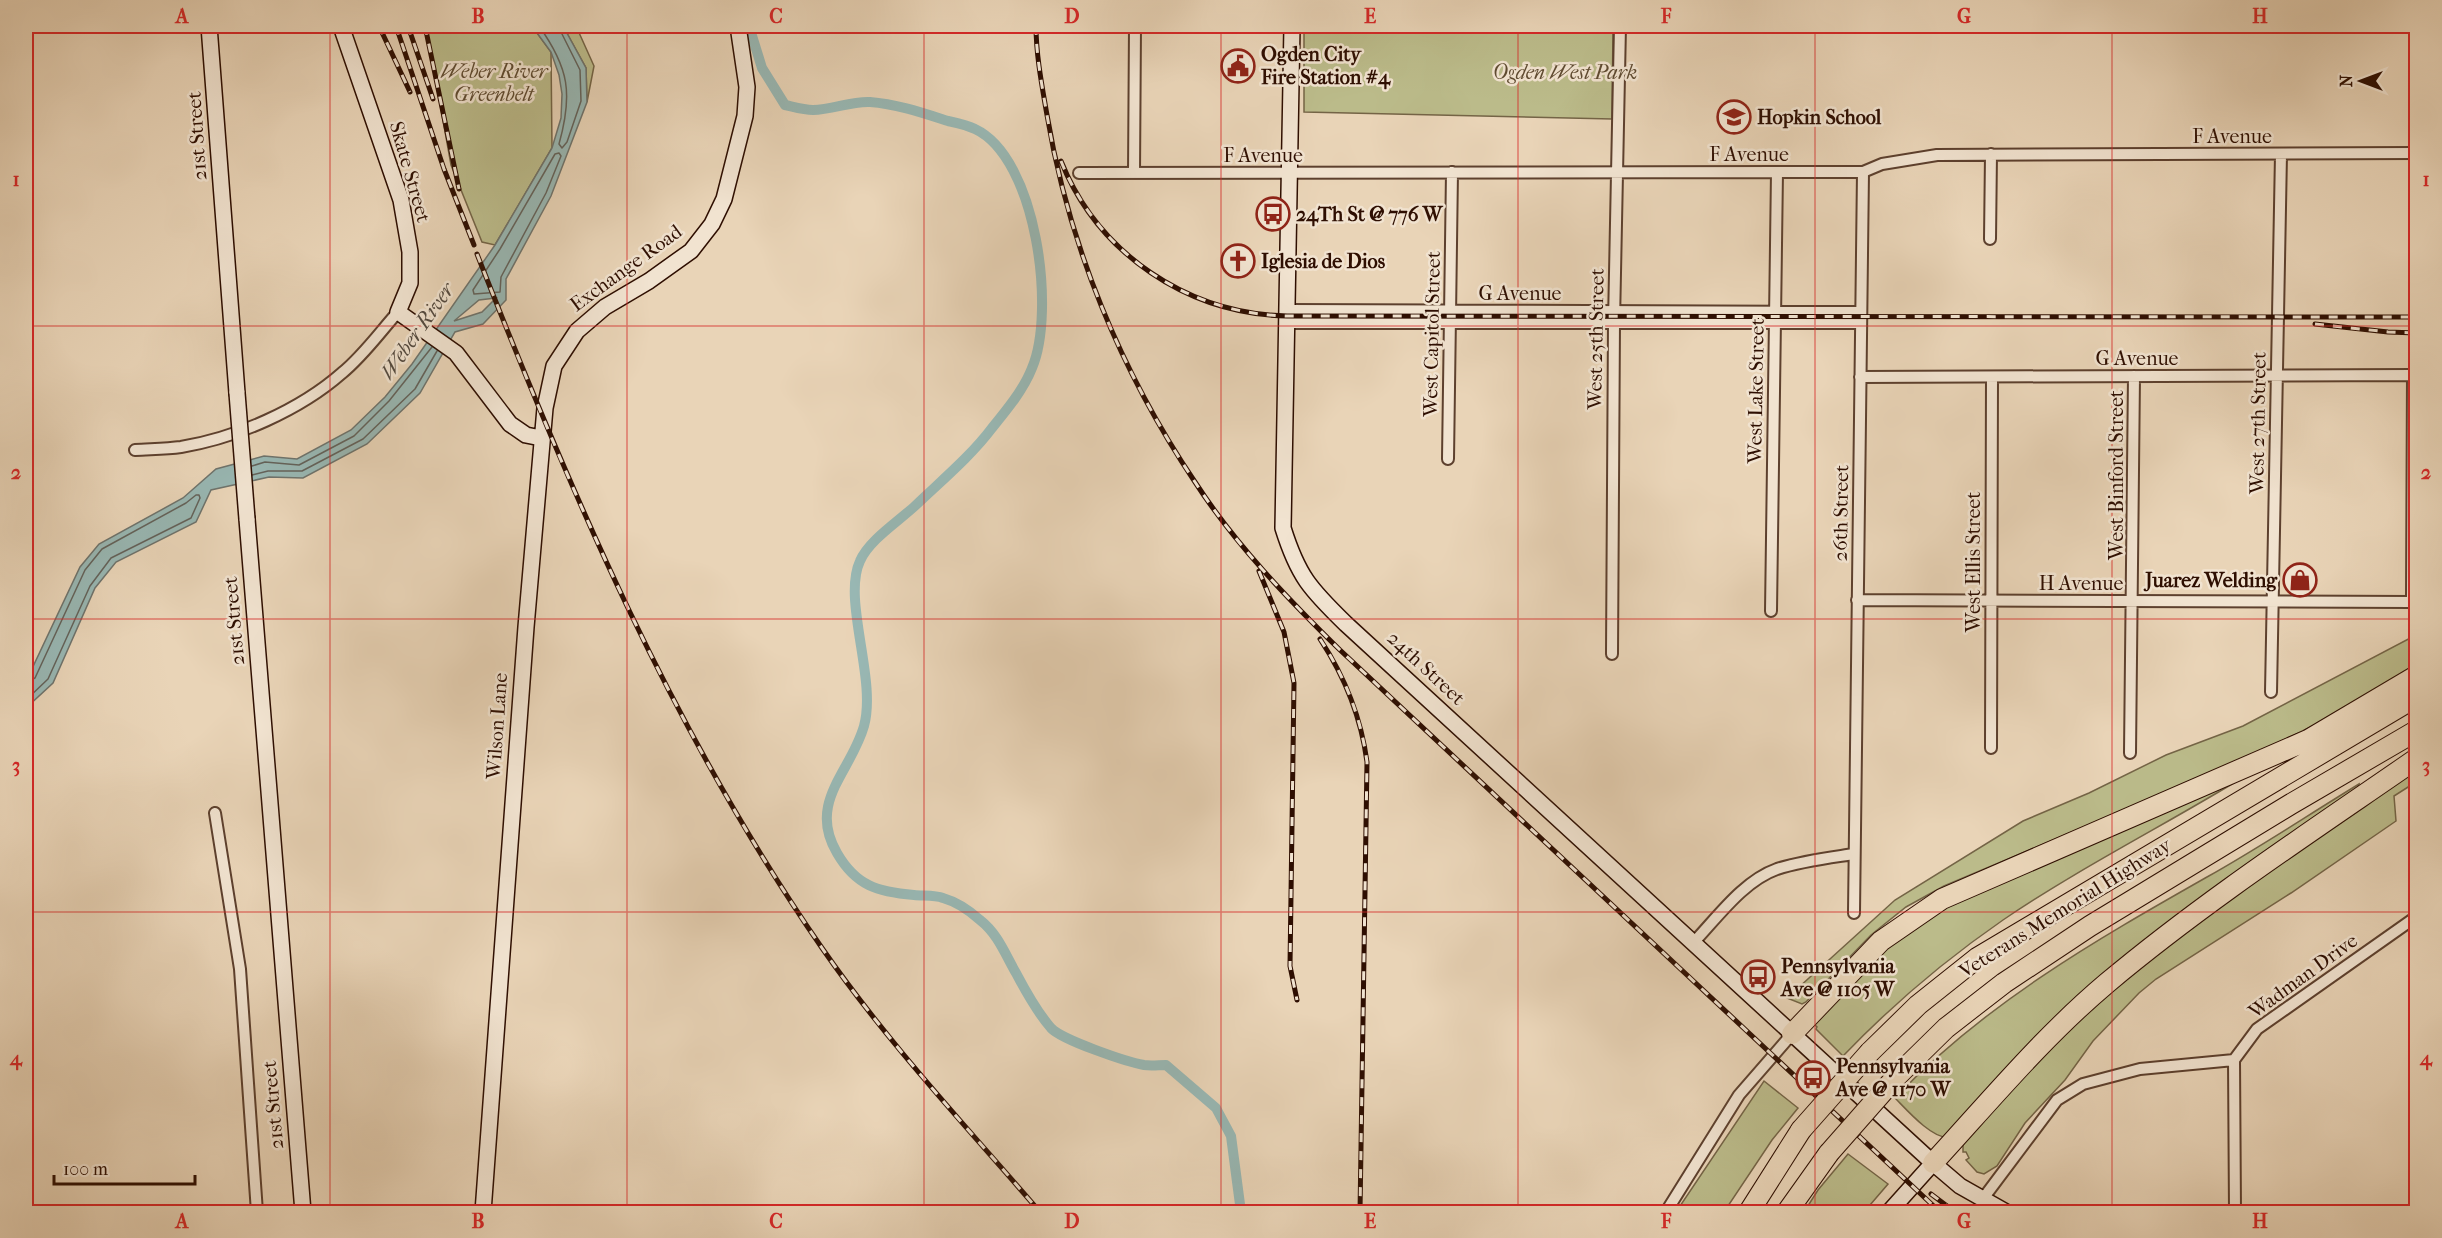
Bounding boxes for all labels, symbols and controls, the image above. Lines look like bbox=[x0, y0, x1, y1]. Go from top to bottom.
text: A bbox=[174, 5, 190, 28]
text: B bbox=[471, 5, 485, 28]
text: C bbox=[769, 5, 783, 28]
text: D bbox=[1064, 5, 1080, 28]
text: E bbox=[1364, 5, 1376, 28]
text: F bbox=[1660, 5, 1672, 28]
text: G bbox=[1957, 5, 1971, 28]
text: H bbox=[2252, 5, 2268, 28]
place label: Ogden City Fire Station #4 bbox=[1260, 43, 1391, 90]
public building icon: Ogden City Fire Station #4 bbox=[1220, 48, 1256, 84]
north arrow bbox=[2331, 51, 2391, 111]
park label: Weber River Greenbelt bbox=[441, 60, 550, 106]
park label: Ogden West Park bbox=[1493, 61, 1637, 84]
text: N bbox=[2337, 74, 2356, 87]
street label: 21st Street bbox=[182, 91, 212, 181]
school or university icon: Hopkin School bbox=[1716, 99, 1752, 135]
place label: Hopkin School bbox=[1757, 106, 1882, 129]
street label: Skate Street bbox=[385, 119, 435, 225]
street label: F Avenue bbox=[2192, 125, 2272, 148]
street label: F Avenue bbox=[1709, 143, 1789, 166]
street label: F Avenue bbox=[1223, 144, 1303, 167]
text: 1 bbox=[12, 168, 20, 191]
text: 1 bbox=[2422, 168, 2430, 191]
bus stop icon: 24Th St @ 776 W bbox=[1255, 196, 1291, 232]
place label: 24Th St @ 776 W bbox=[1296, 203, 1444, 227]
street label: Exchange Road bbox=[566, 219, 687, 316]
church icon: Iglesia de Dios bbox=[1220, 243, 1256, 279]
place label: Iglesia de Dios bbox=[1261, 250, 1386, 273]
street label: West Capitol Street bbox=[1419, 251, 1445, 418]
street label: West 25th Street bbox=[1583, 268, 1609, 411]
water label: Weber River bbox=[375, 277, 460, 384]
street label: G Avenue bbox=[1479, 282, 1562, 305]
street label: West Lake Street bbox=[1743, 318, 1769, 465]
street label: G Avenue bbox=[2096, 347, 2179, 370]
street label: West 27th Street bbox=[2245, 352, 2271, 495]
street label: West Binford Street bbox=[2105, 390, 2128, 561]
text: 2 bbox=[11, 461, 21, 484]
text: 2 bbox=[2421, 461, 2431, 484]
street label: 26th Street bbox=[1829, 465, 1853, 561]
street label: West Ellis Street bbox=[1962, 492, 1985, 633]
shop icon: Juarez Welding bbox=[2282, 562, 2318, 598]
place label: Juarez Welding bbox=[2143, 569, 2278, 592]
street label: H Avenue bbox=[2039, 572, 2123, 595]
street label: 21st Street bbox=[219, 576, 249, 666]
street label: 24th Street bbox=[1382, 626, 1470, 710]
street label: Wilson Lane bbox=[482, 672, 512, 781]
text: 3 bbox=[12, 754, 20, 777]
text: 3 bbox=[2422, 754, 2430, 777]
street label: Veterans Memorial Highway bbox=[1954, 833, 2176, 983]
street label: Wadman Drive bbox=[2243, 929, 2362, 1024]
place label: Pennsylvania Ave @ 1105 W bbox=[1779, 955, 1896, 1001]
bus stop icon: Pennsylvania Ave @ 1105 W bbox=[1740, 959, 1776, 995]
text: 4 bbox=[9, 1047, 23, 1071]
text: 4 bbox=[2419, 1047, 2433, 1071]
place label: Pennsylvania Ave @ 1170 W bbox=[1834, 1055, 1952, 1101]
street label: 21st Street bbox=[258, 1060, 288, 1150]
bus stop icon: Pennsylvania Ave @ 1170 W bbox=[1795, 1060, 1831, 1096]
scale bar bbox=[54, 1148, 195, 1186]
text: 100 m bbox=[63, 1159, 108, 1180]
text: A bbox=[174, 1210, 190, 1233]
text: B bbox=[471, 1210, 485, 1233]
text: C bbox=[769, 1210, 783, 1233]
text: D bbox=[1064, 1210, 1080, 1233]
text: E bbox=[1364, 1210, 1376, 1233]
text: F bbox=[1660, 1210, 1672, 1233]
text: G bbox=[1957, 1210, 1971, 1233]
text: H bbox=[2252, 1210, 2268, 1233]

